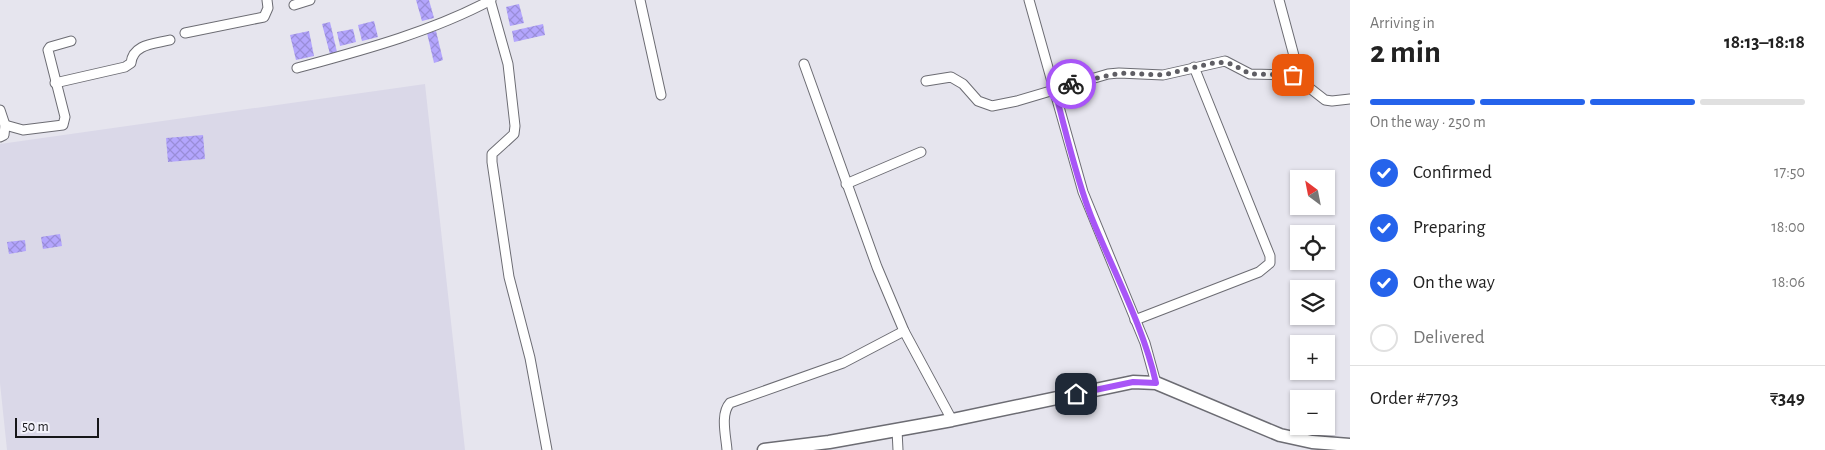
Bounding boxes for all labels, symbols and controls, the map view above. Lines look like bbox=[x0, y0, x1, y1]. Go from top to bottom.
text: Arriving in bbox=[1370, 15, 1435, 31]
text: 18:13–18:18 bbox=[1724, 33, 1805, 52]
text: 2 min bbox=[1370, 36, 1441, 68]
pin bbox=[1272, 54, 1314, 96]
courier bbox=[1046, 59, 1096, 109]
icon: bag bbox=[1279, 61, 1307, 89]
icon: bike bbox=[1057, 70, 1085, 98]
text: On the way · 250 m bbox=[1370, 114, 1486, 130]
icon: check bbox=[1370, 159, 1398, 187]
text: Confirmed bbox=[1413, 163, 1492, 182]
text: 17:50 bbox=[1774, 164, 1805, 180]
north arrow bbox=[1290, 170, 1335, 215]
map controls bbox=[1290, 170, 1335, 435]
icon: check bbox=[1370, 214, 1398, 242]
text: Preparing bbox=[1413, 218, 1486, 237]
text: 18:00 bbox=[1771, 219, 1805, 235]
button: locate bbox=[1290, 225, 1335, 270]
icon: check bbox=[1370, 269, 1398, 297]
text: On the way bbox=[1413, 273, 1495, 292]
text: 18:06 bbox=[1772, 274, 1805, 290]
button: layers bbox=[1290, 280, 1335, 325]
text: Delivered bbox=[1413, 328, 1485, 347]
button: + bbox=[1290, 335, 1335, 380]
pin bbox=[1055, 373, 1097, 415]
icon: home bbox=[1062, 380, 1090, 408]
text: Order #7793 bbox=[1370, 389, 1458, 408]
text: ₹349 bbox=[1770, 389, 1805, 408]
button: − bbox=[1290, 390, 1335, 435]
scale bar bbox=[15, 415, 99, 438]
text: 50 m bbox=[22, 420, 49, 434]

